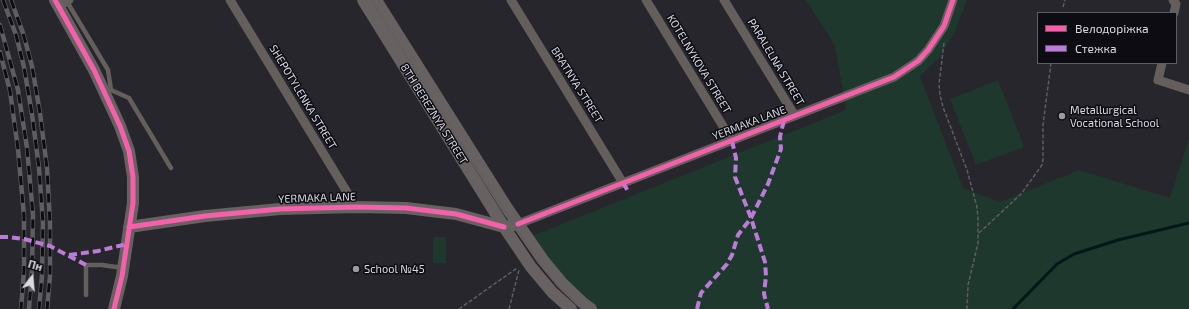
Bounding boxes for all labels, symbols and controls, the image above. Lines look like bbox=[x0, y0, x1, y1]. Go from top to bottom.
street label: KOTELNYKOVA STREET bbox=[664, 12, 734, 116]
legend bbox=[1037, 12, 1177, 64]
street label: PARALELNA STREET bbox=[745, 16, 807, 108]
text: Велодоріжка bbox=[1075, 21, 1149, 35]
text: Стежка bbox=[1075, 41, 1117, 55]
street label: SHEPOTYLENKA STREET bbox=[267, 42, 339, 152]
street label: BRATNYA STREET bbox=[548, 45, 606, 125]
street label: 8TH BEREZNYA STREET bbox=[398, 61, 470, 167]
street label: YERMAKA LANE bbox=[710, 103, 788, 143]
place label: Metallurgical Vocational School bbox=[1070, 103, 1159, 129]
marker: Metallurgical Vocational School bbox=[1057, 111, 1067, 121]
street label: YERMAKA LANE bbox=[278, 190, 356, 206]
north arrow bbox=[12, 257, 52, 297]
text: Пн bbox=[27, 257, 44, 273]
place label: School №45 bbox=[364, 262, 425, 276]
marker: School №45 bbox=[351, 264, 361, 274]

